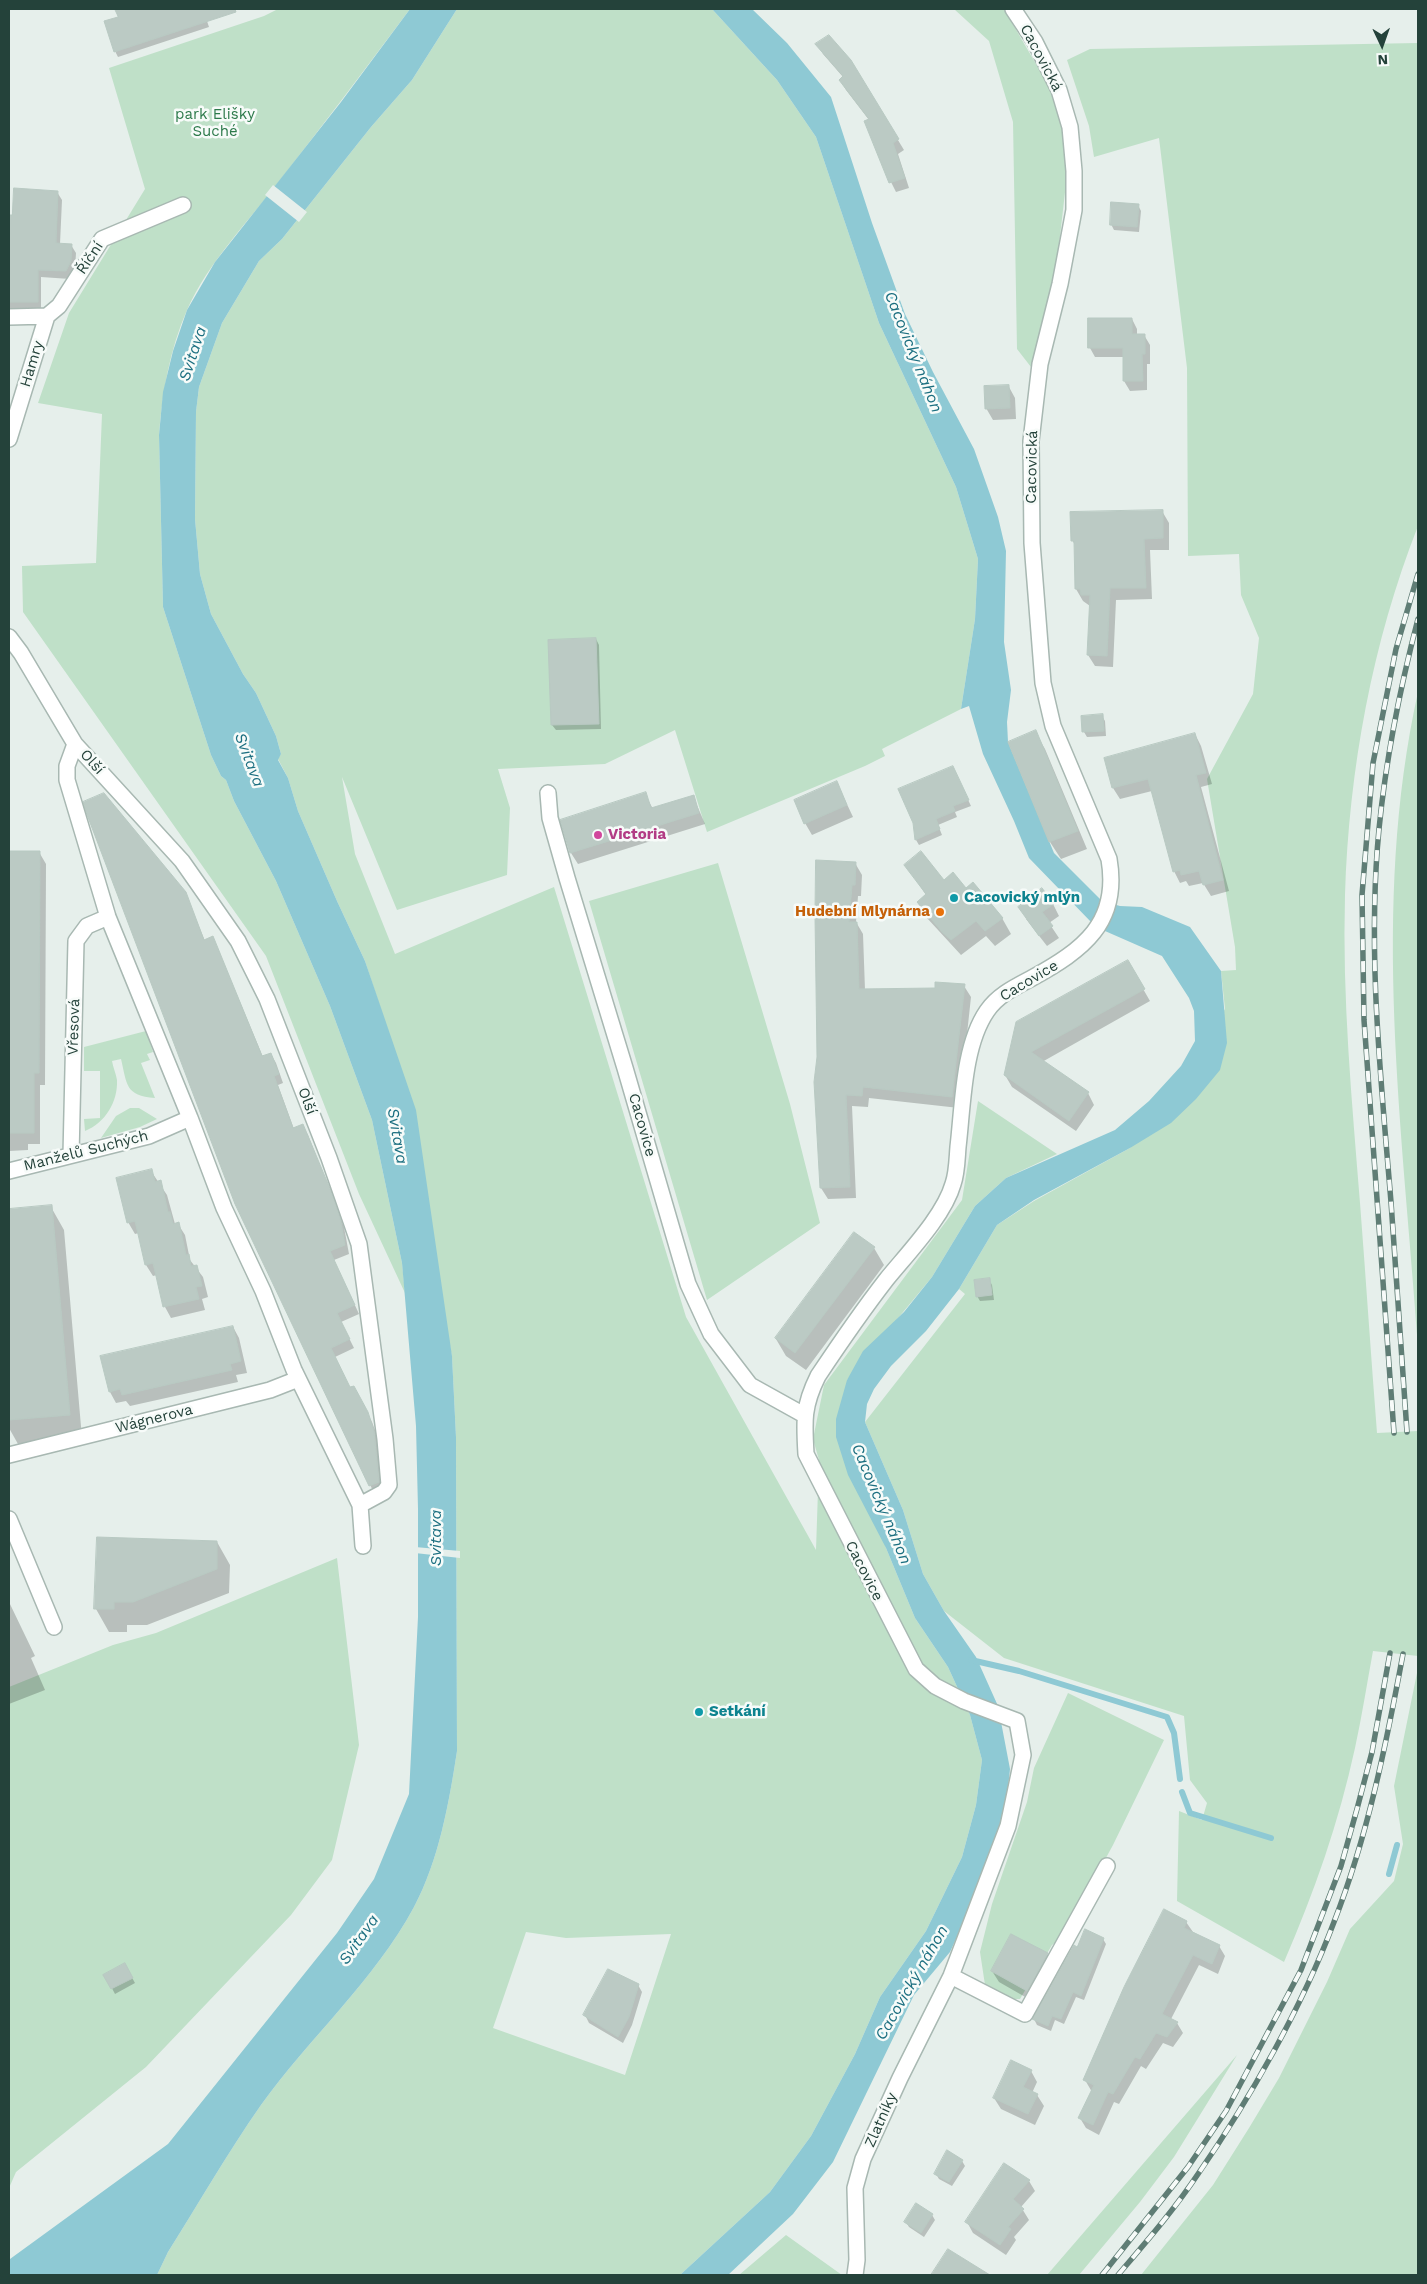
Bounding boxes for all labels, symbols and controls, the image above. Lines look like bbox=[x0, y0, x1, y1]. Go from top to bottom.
north arrow bbox=[1357, 20, 1407, 70]
street label: Cacovická bbox=[1016, 21, 1066, 95]
text: N bbox=[1377, 52, 1388, 68]
park label: park Elišky Suché bbox=[175, 106, 255, 141]
street label: Říční bbox=[73, 238, 107, 278]
water label: Cacovický náhon bbox=[880, 289, 946, 415]
water label: Svitava bbox=[175, 324, 211, 384]
street label: Hamry bbox=[16, 339, 48, 389]
street label: Cacovická bbox=[1022, 430, 1042, 504]
water label: Svitava bbox=[230, 730, 268, 790]
street label: Olší bbox=[76, 746, 108, 778]
place label: Victoria bbox=[608, 826, 666, 844]
marker: Victoria bbox=[592, 829, 604, 841]
place label: Cacovický mlýn bbox=[964, 889, 1080, 907]
marker: Cacovický mlýn bbox=[948, 892, 960, 904]
place label: Hudební Mlynárna bbox=[795, 903, 930, 921]
marker: Hudební Mlynárna bbox=[934, 906, 946, 918]
street label: Cacovice bbox=[996, 957, 1062, 1005]
street label: Vřesová bbox=[64, 998, 84, 1056]
street label: Olší bbox=[294, 1085, 320, 1117]
street label: Cacovice bbox=[624, 1091, 660, 1159]
water label: Svitava bbox=[383, 1107, 411, 1165]
street label: Manželů Suchých bbox=[22, 1127, 150, 1175]
street label: Wágnerova bbox=[113, 1401, 195, 1437]
water label: Cacovický náhon bbox=[847, 1441, 915, 1567]
water label: Svitava bbox=[426, 1510, 446, 1566]
street label: Cacovice bbox=[841, 1538, 887, 1604]
place label: Setkání bbox=[709, 1703, 766, 1721]
marker: Setkání bbox=[693, 1706, 705, 1718]
water label: Svitava bbox=[335, 1911, 383, 1969]
water label: Cacovický náhon bbox=[871, 1922, 953, 2044]
street label: Zlatníky bbox=[861, 2090, 901, 2150]

